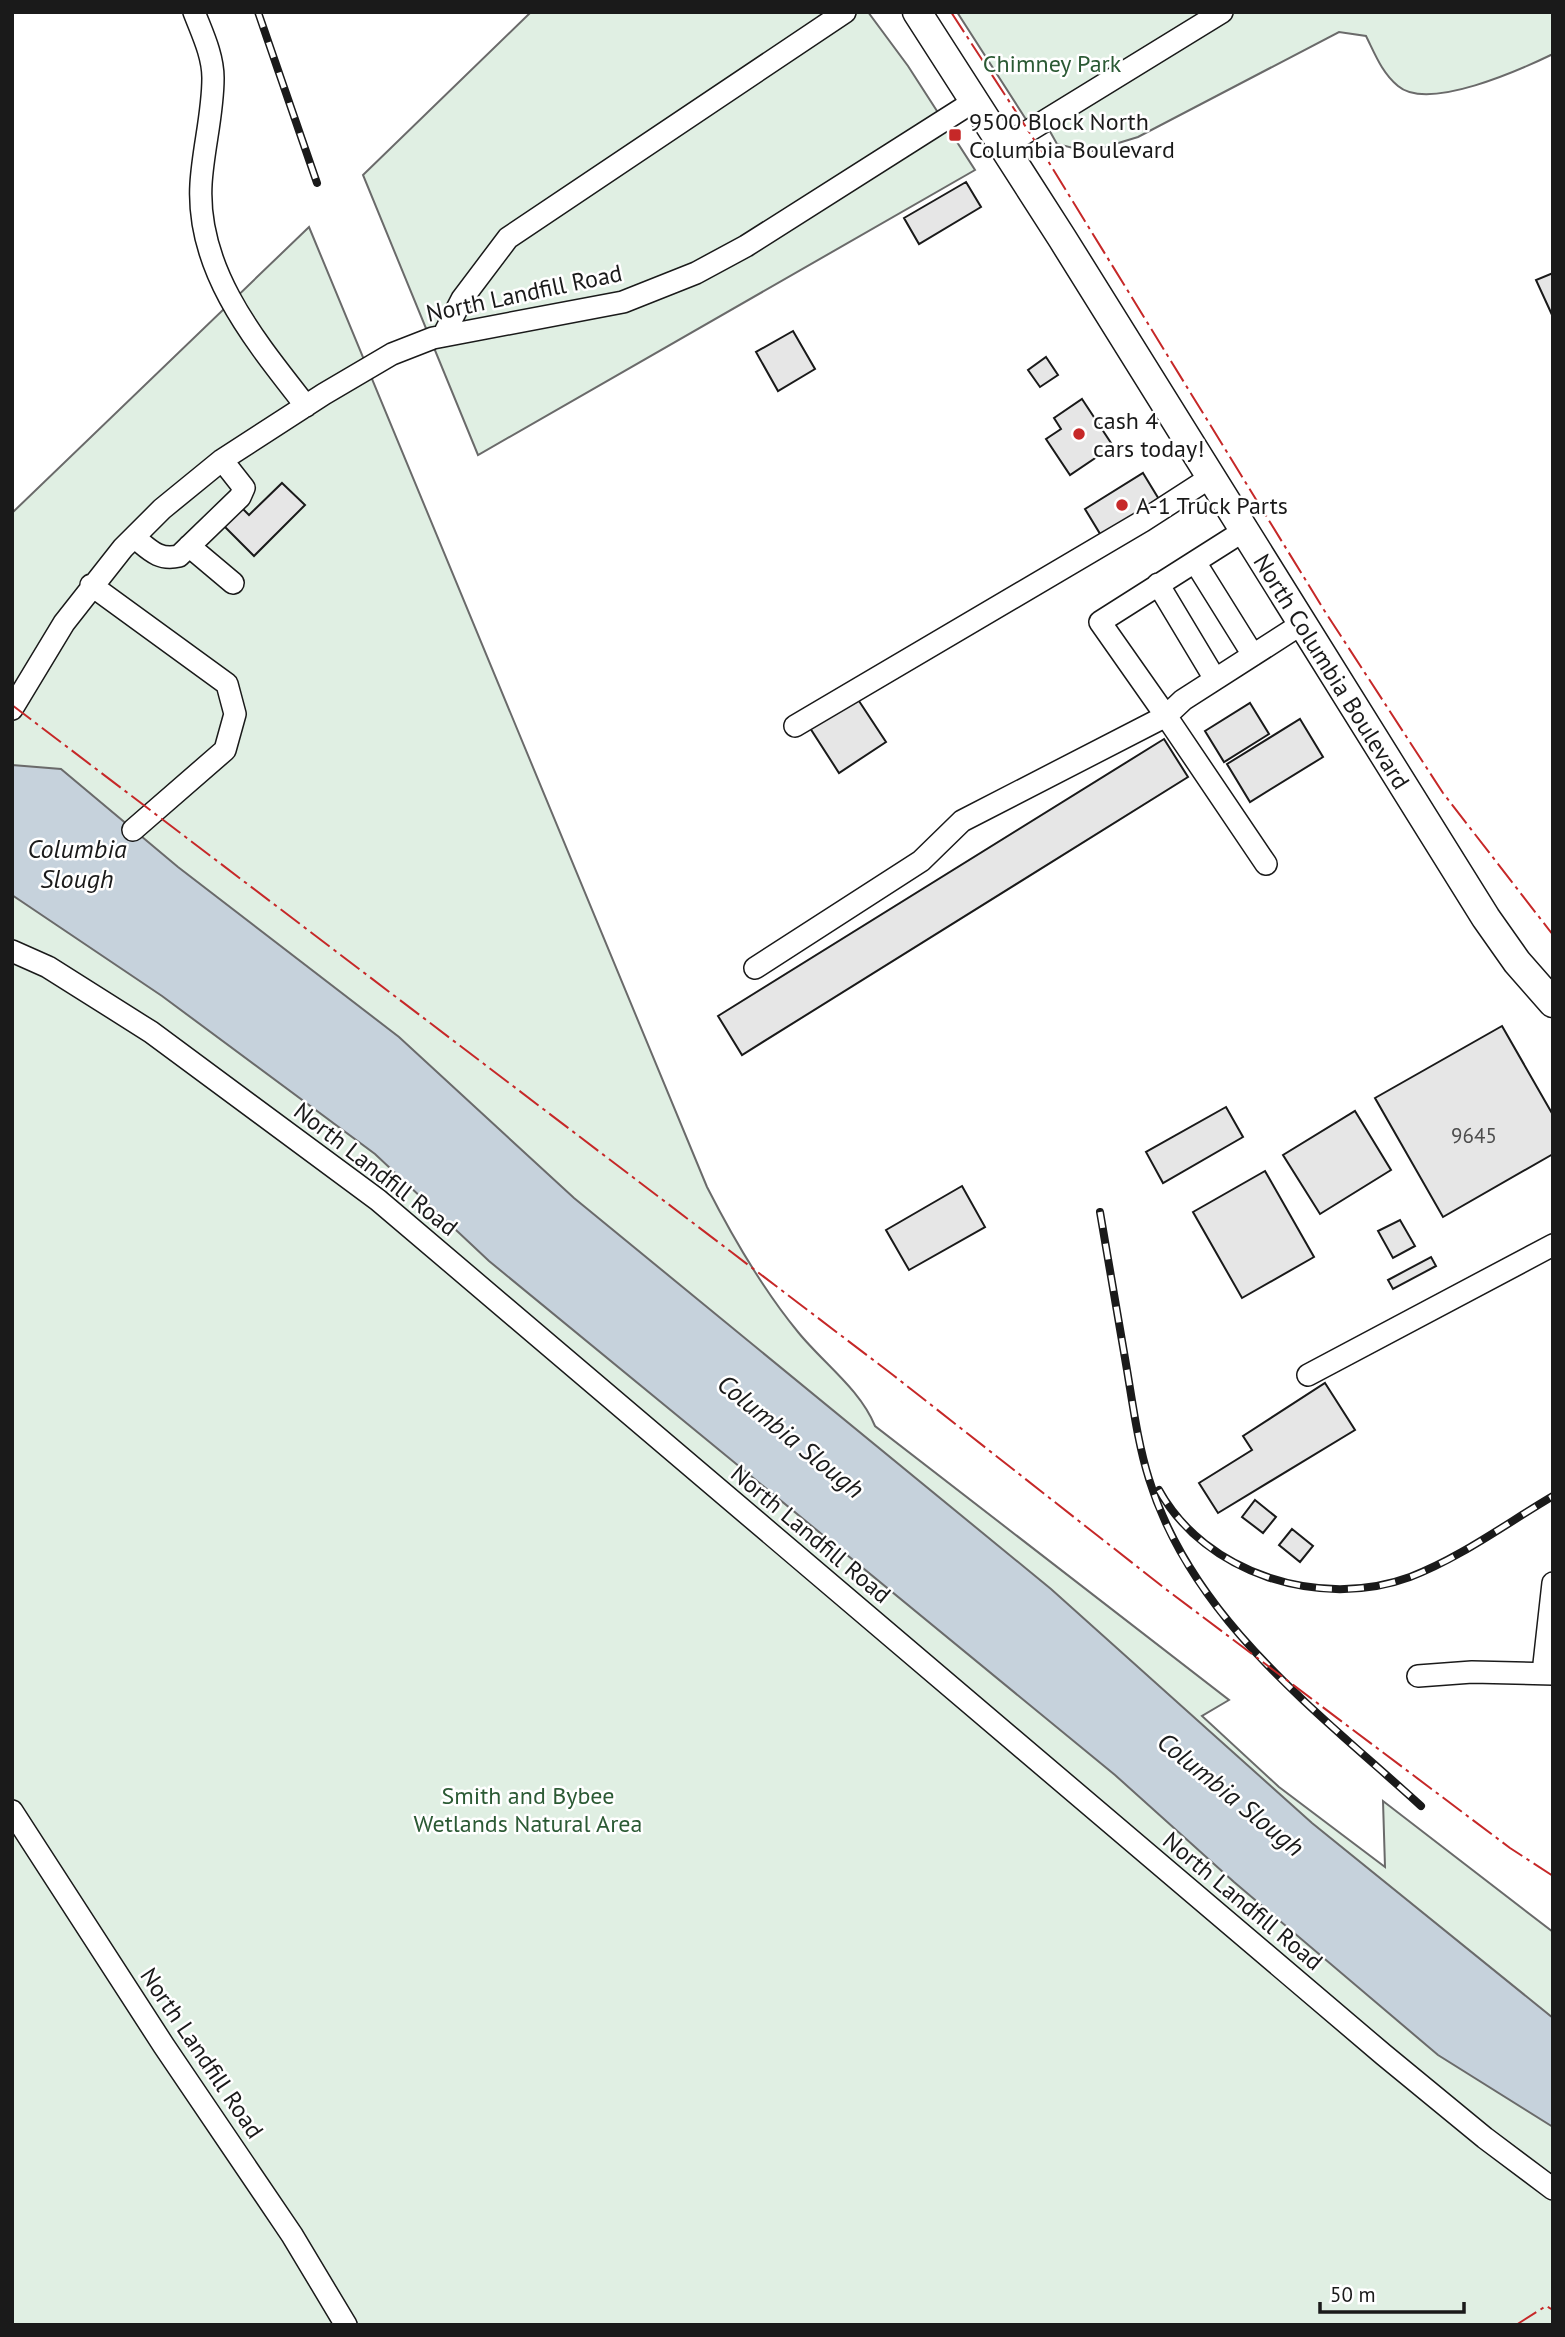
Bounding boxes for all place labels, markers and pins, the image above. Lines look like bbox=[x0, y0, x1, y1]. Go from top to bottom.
place label: 9500 Block North Columbia Boulevard bbox=[969, 106, 1175, 165]
marker: 9500 Block North Columbia Boulevard bbox=[947, 127, 963, 143]
place label: cash 4 cars today! bbox=[1093, 405, 1204, 464]
marker: cash 4 cars today! bbox=[1071, 426, 1087, 442]
place label: A-1 Truck Parts bbox=[1136, 490, 1288, 521]
marker: A-1 Truck Parts bbox=[1114, 497, 1130, 513]

